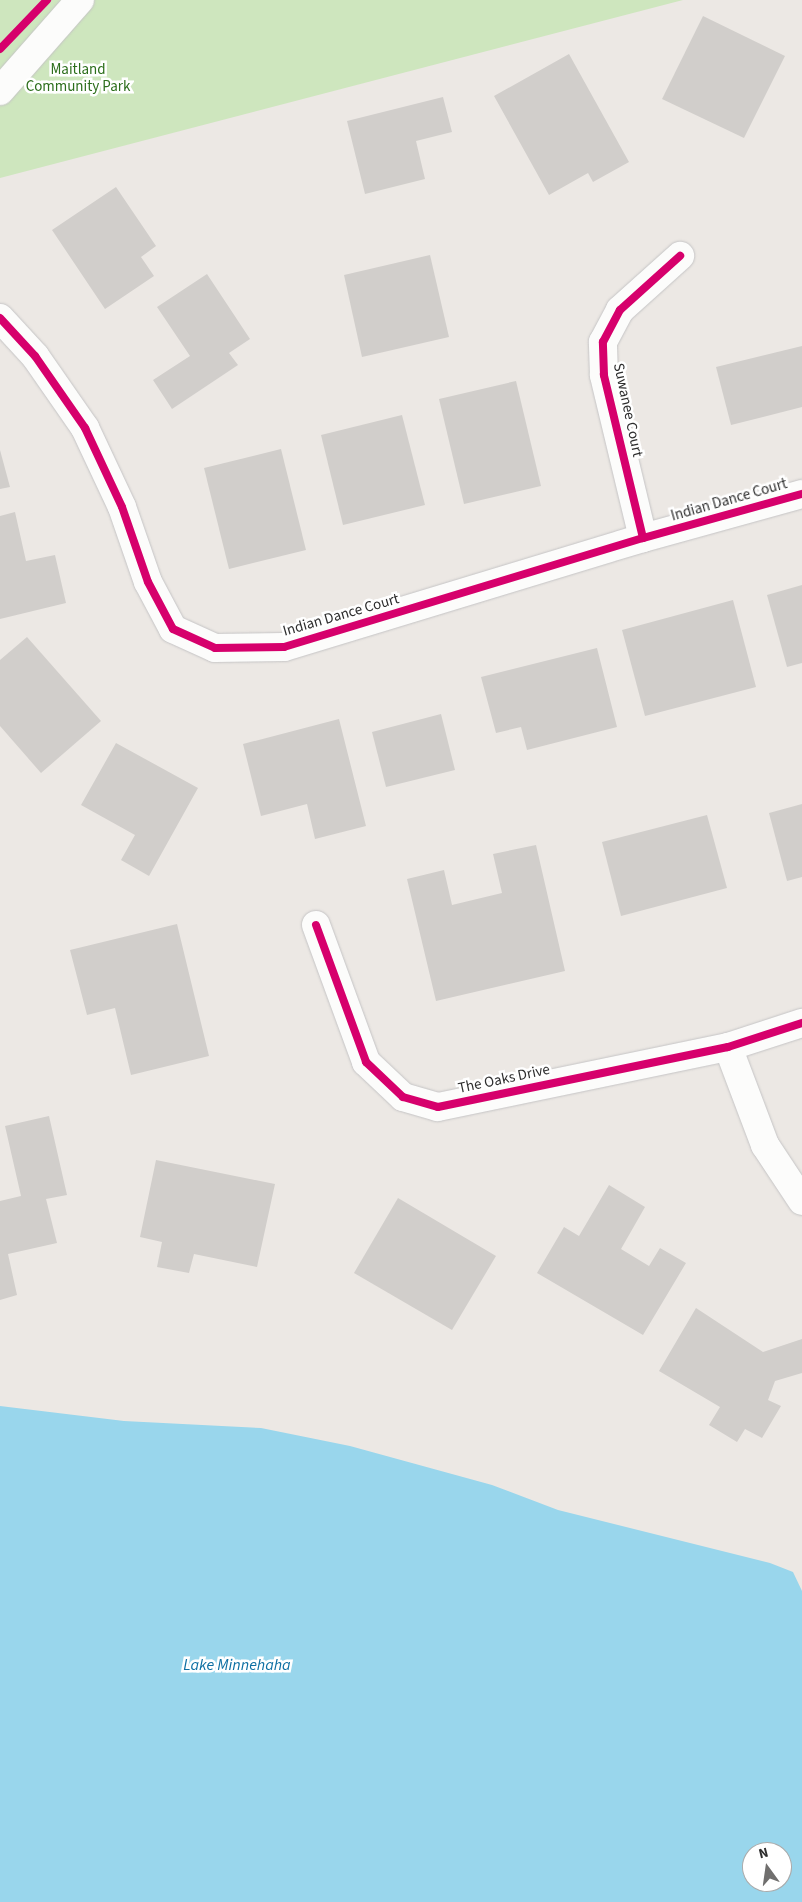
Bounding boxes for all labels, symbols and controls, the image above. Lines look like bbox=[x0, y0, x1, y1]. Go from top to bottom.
park label: Maitland Community Park bbox=[26, 60, 130, 95]
street label: Suwanee Court bbox=[609, 361, 647, 459]
street label: Indian Dance Court bbox=[669, 475, 789, 525]
street label: Indian Dance Court bbox=[281, 590, 401, 640]
street label: The Oaks Drive bbox=[456, 1060, 552, 1098]
water label: Lake Minnehaha bbox=[183, 1655, 291, 1675]
north arrow bbox=[742, 1842, 792, 1892]
text: N bbox=[757, 1843, 771, 1864]

